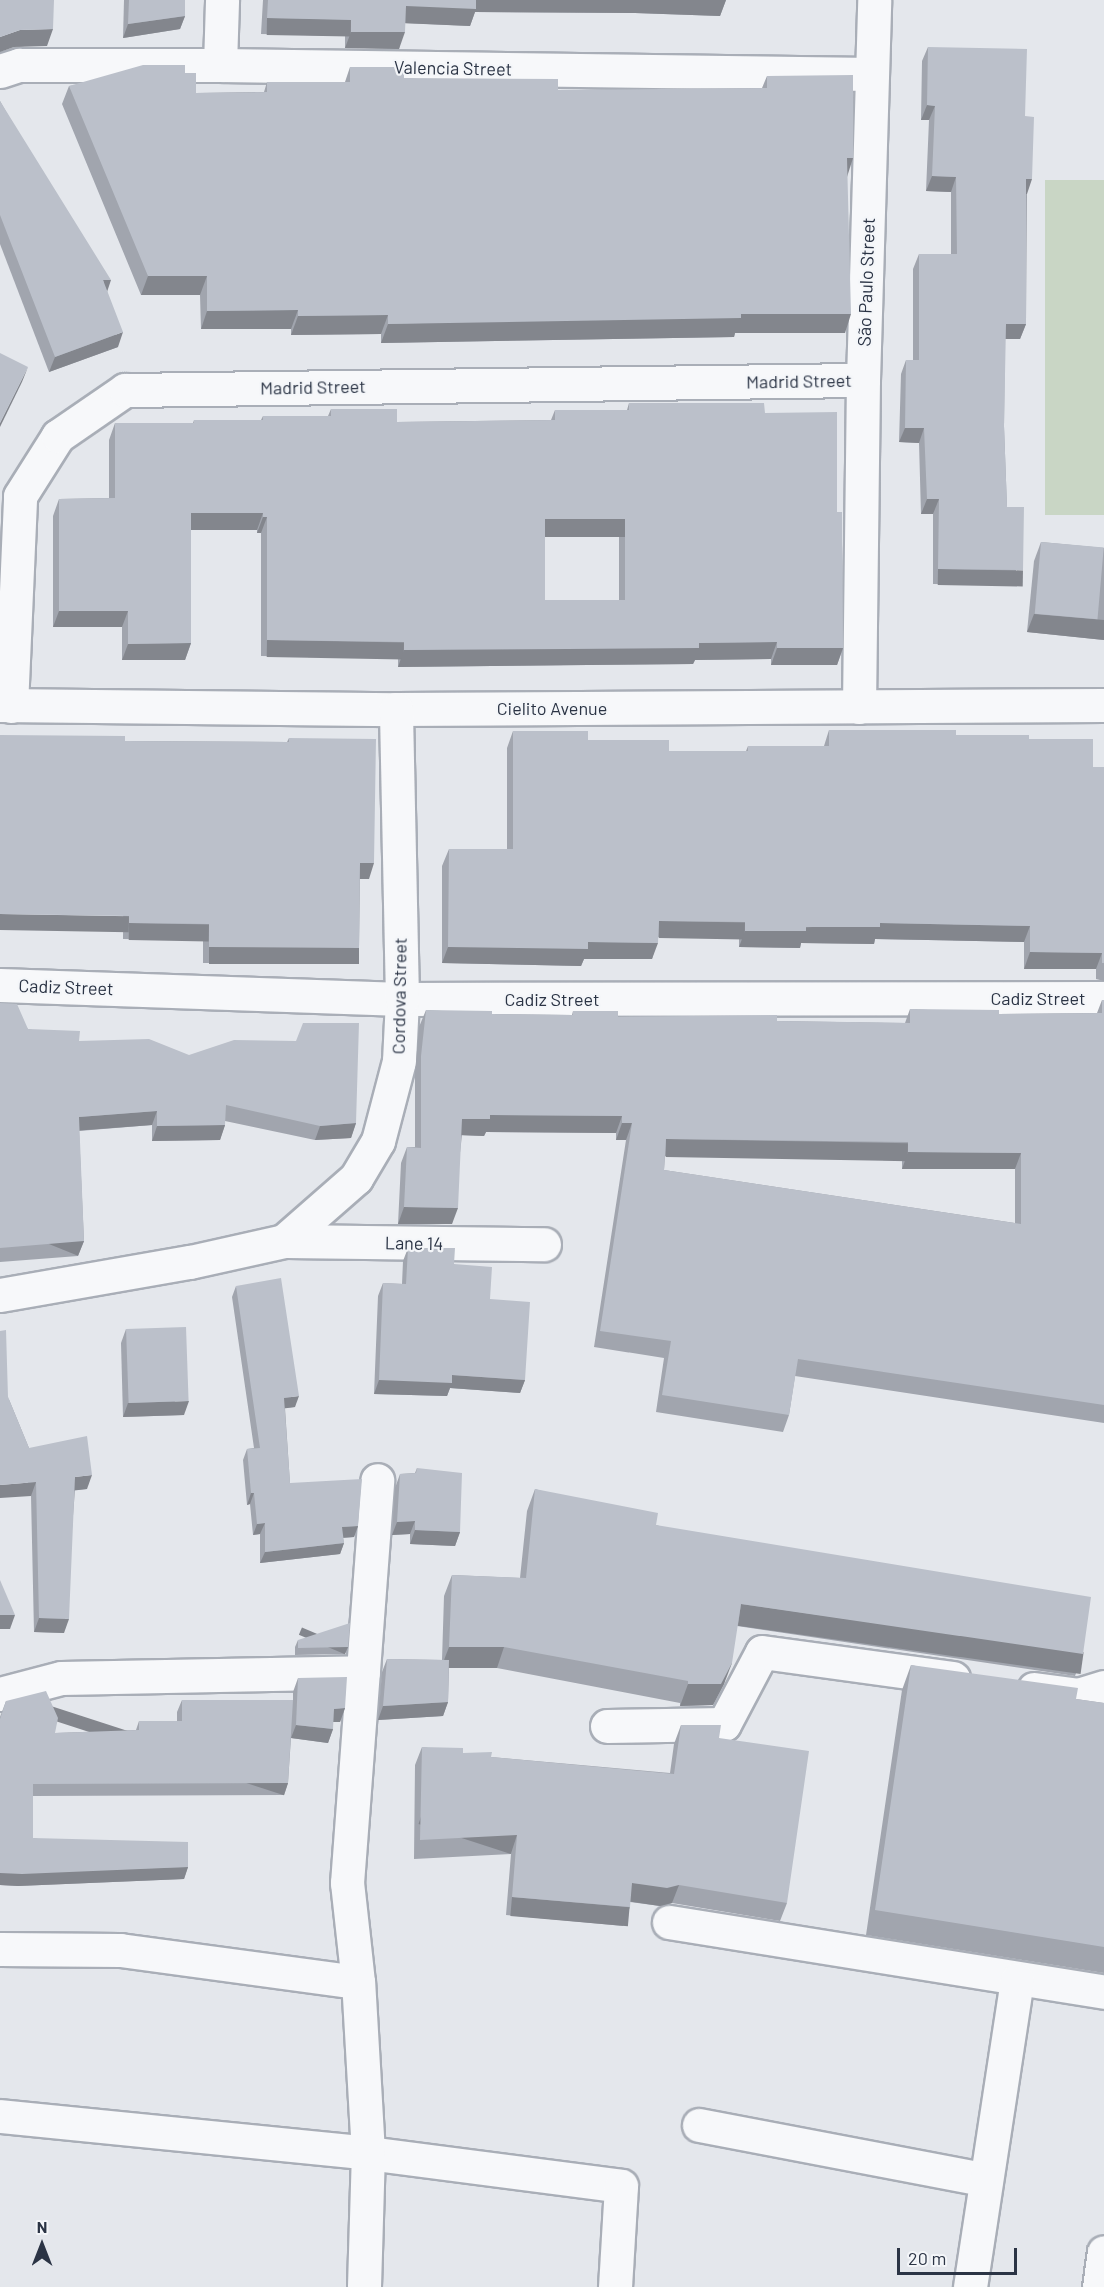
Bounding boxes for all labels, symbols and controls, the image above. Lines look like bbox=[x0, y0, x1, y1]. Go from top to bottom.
street label: Valencia Street bbox=[394, 56, 512, 80]
street label: São Paulo Street bbox=[853, 217, 879, 347]
street label: Madrid Street bbox=[746, 369, 852, 393]
street label: Madrid Street bbox=[260, 375, 366, 399]
street label: Cielito Avenue bbox=[497, 697, 607, 719]
street label: Cordova Street bbox=[387, 937, 411, 1055]
street label: Cadiz Street bbox=[18, 975, 114, 999]
street label: Cadiz Street bbox=[990, 987, 1086, 1009]
street label: Cadiz Street bbox=[504, 988, 600, 1010]
street label: Lane 14 bbox=[385, 1232, 443, 1254]
north arrow bbox=[12, 2215, 72, 2275]
text: N bbox=[37, 2217, 47, 2236]
scale bar bbox=[900, 2236, 1020, 2274]
text: 20 m bbox=[908, 2247, 946, 2269]

